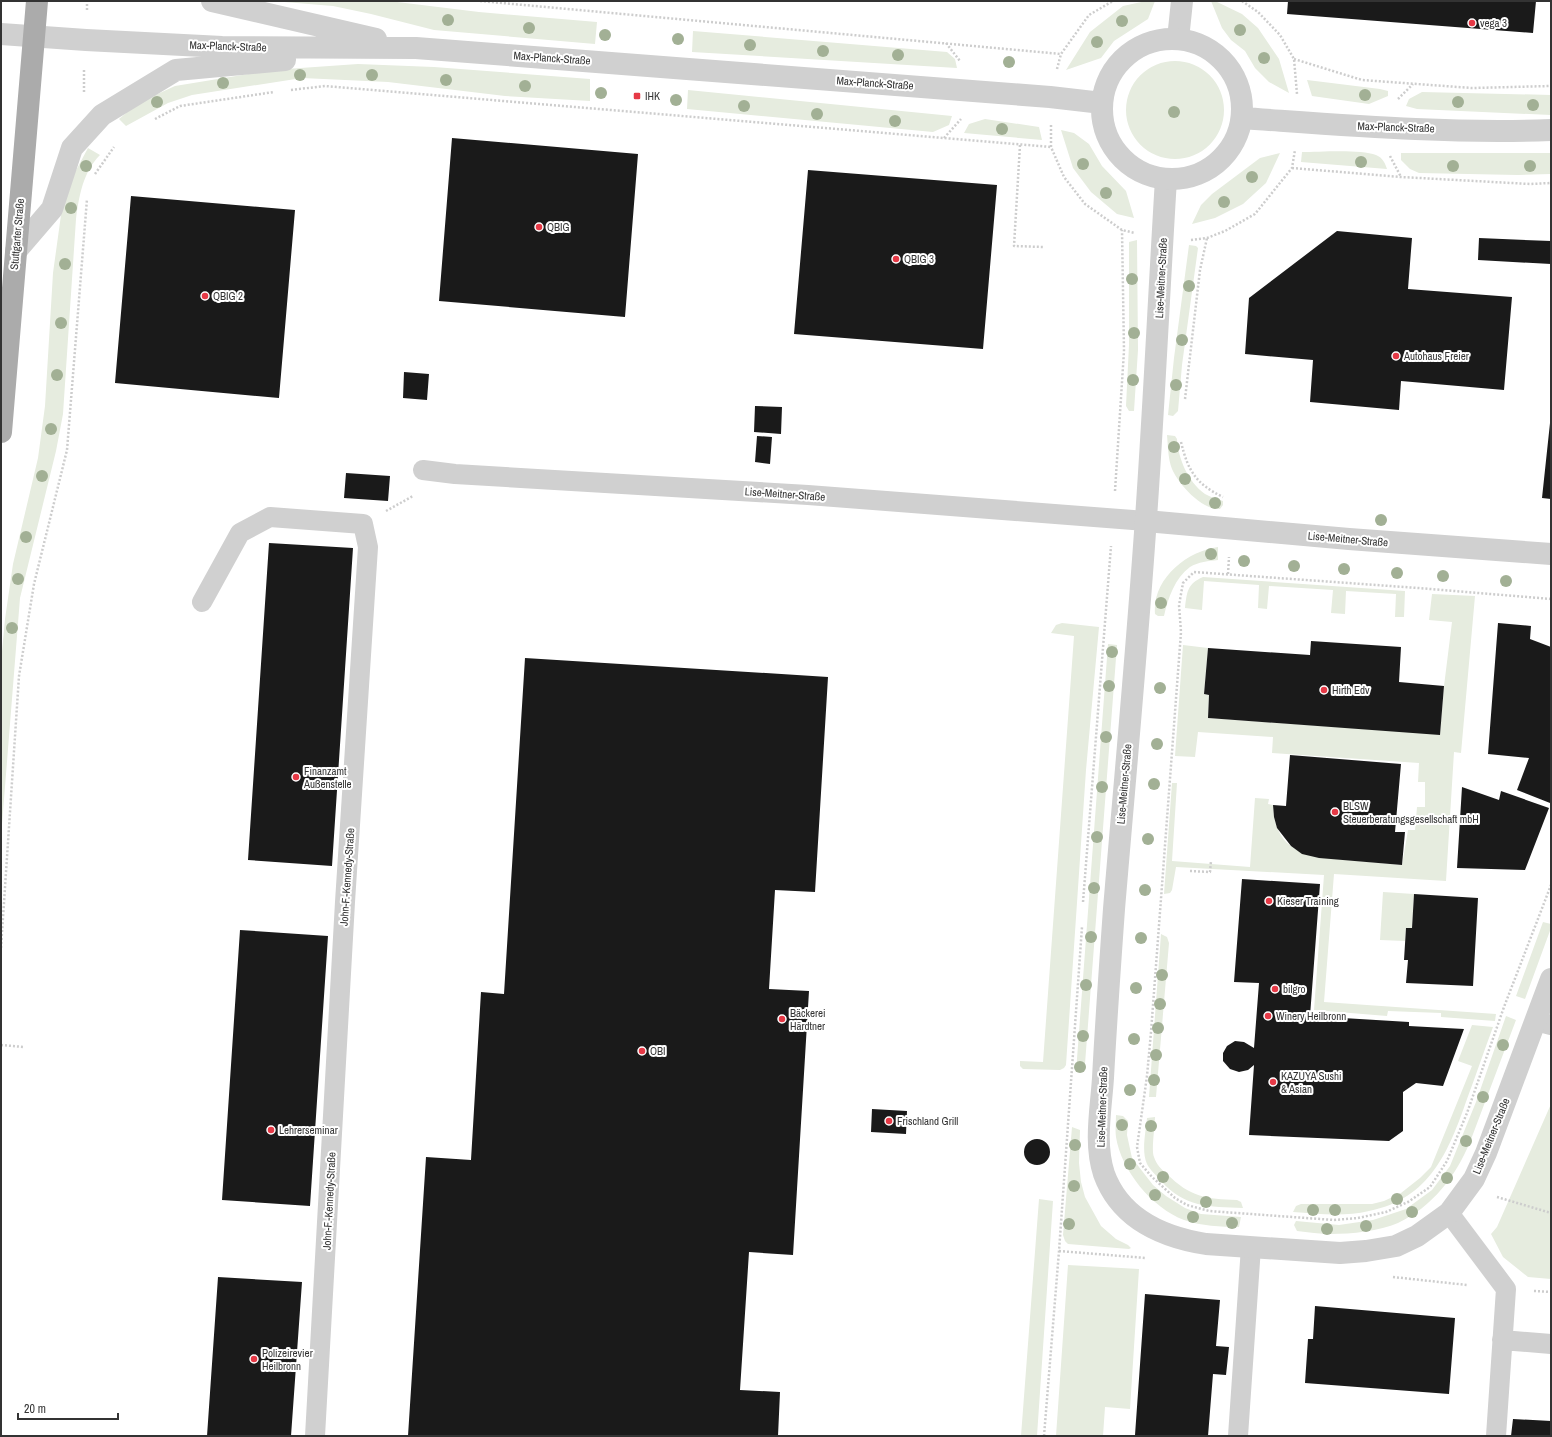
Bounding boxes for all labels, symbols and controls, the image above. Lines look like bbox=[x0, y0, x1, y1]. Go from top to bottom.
place label: vega 3 bbox=[1480, 16, 1507, 30]
marker: vega 3 bbox=[1467, 18, 1477, 28]
street label: Max-Planck-Straße bbox=[189, 38, 267, 54]
street label: Max-Planck-Straße bbox=[513, 48, 591, 68]
street label: Max-Planck-Straße bbox=[836, 73, 914, 93]
place label: IHK bbox=[645, 89, 660, 103]
marker: IHK bbox=[632, 91, 642, 101]
street label: Max-Planck-Straße bbox=[1357, 119, 1435, 135]
street label: Stuttgarter Straße bbox=[7, 198, 27, 270]
place label: QBIG bbox=[547, 220, 570, 234]
marker: QBIG bbox=[534, 222, 544, 232]
street label: Lise-Meitner-Straße bbox=[1152, 237, 1170, 319]
place label: QBIG 3 bbox=[904, 252, 934, 266]
marker: QBIG 3 bbox=[891, 254, 901, 264]
place label: QBIG 2 bbox=[213, 289, 243, 303]
marker: QBIG 2 bbox=[200, 291, 210, 301]
place label: Autohaus Freier bbox=[1403, 349, 1469, 363]
marker: Autohaus Freier bbox=[1391, 351, 1401, 361]
street label: Lise-Meitner-Straße bbox=[744, 484, 826, 504]
street label: Lise-Meitner-Straße bbox=[1307, 529, 1389, 549]
place label: Hirth Edv bbox=[1332, 683, 1370, 697]
marker: Hirth Edv bbox=[1319, 685, 1329, 695]
street label: Lise-Meitner-Straße bbox=[1114, 743, 1134, 825]
place label: Finanzamt Außenstelle bbox=[303, 764, 352, 791]
marker: Finanzamt Außenstelle bbox=[291, 772, 301, 782]
place label: BLSW Steuerberatungsgesellschaft mbH bbox=[1343, 799, 1479, 826]
marker: BLSW Steuerberatungsgesellschaft mbH bbox=[1330, 807, 1340, 817]
street label: John-F.-Kennedy-Straße bbox=[337, 827, 357, 927]
place label: Kieser Training bbox=[1277, 894, 1339, 908]
marker: Kieser Training bbox=[1264, 896, 1274, 906]
place label: bilgro bbox=[1283, 982, 1306, 996]
marker: bilgro bbox=[1270, 984, 1280, 994]
place label: Bäckerei Härdtner bbox=[790, 1006, 826, 1033]
place label: Winery Heilbronn bbox=[1276, 1009, 1346, 1023]
marker: Winery Heilbronn bbox=[1263, 1011, 1273, 1021]
marker: Bäckerei Härdtner bbox=[777, 1014, 787, 1024]
place label: OBI bbox=[650, 1044, 666, 1058]
marker: OBI bbox=[637, 1046, 647, 1056]
street label: Lise-Meitner-Straße bbox=[1094, 1066, 1110, 1148]
place label: KAZUYA Sushi & Asian bbox=[1281, 1069, 1342, 1096]
marker: KAZUYA Sushi & Asian bbox=[1268, 1077, 1278, 1087]
street label: Lise-Meitner-Straße bbox=[1469, 1096, 1513, 1176]
place label: Frischland Grill bbox=[897, 1114, 958, 1128]
marker: Frischland Grill bbox=[884, 1116, 894, 1126]
place label: Lehrerseminar bbox=[279, 1123, 338, 1137]
marker: Lehrerseminar bbox=[266, 1125, 276, 1135]
street label: John-F.-Kennedy-Straße bbox=[319, 1152, 339, 1250]
place label: Polizeirevier Heilbronn bbox=[262, 1346, 313, 1373]
marker: Polizeirevier Heilbronn bbox=[249, 1354, 259, 1364]
scale bar bbox=[18, 1395, 118, 1421]
text: 20 m bbox=[24, 1401, 46, 1417]

